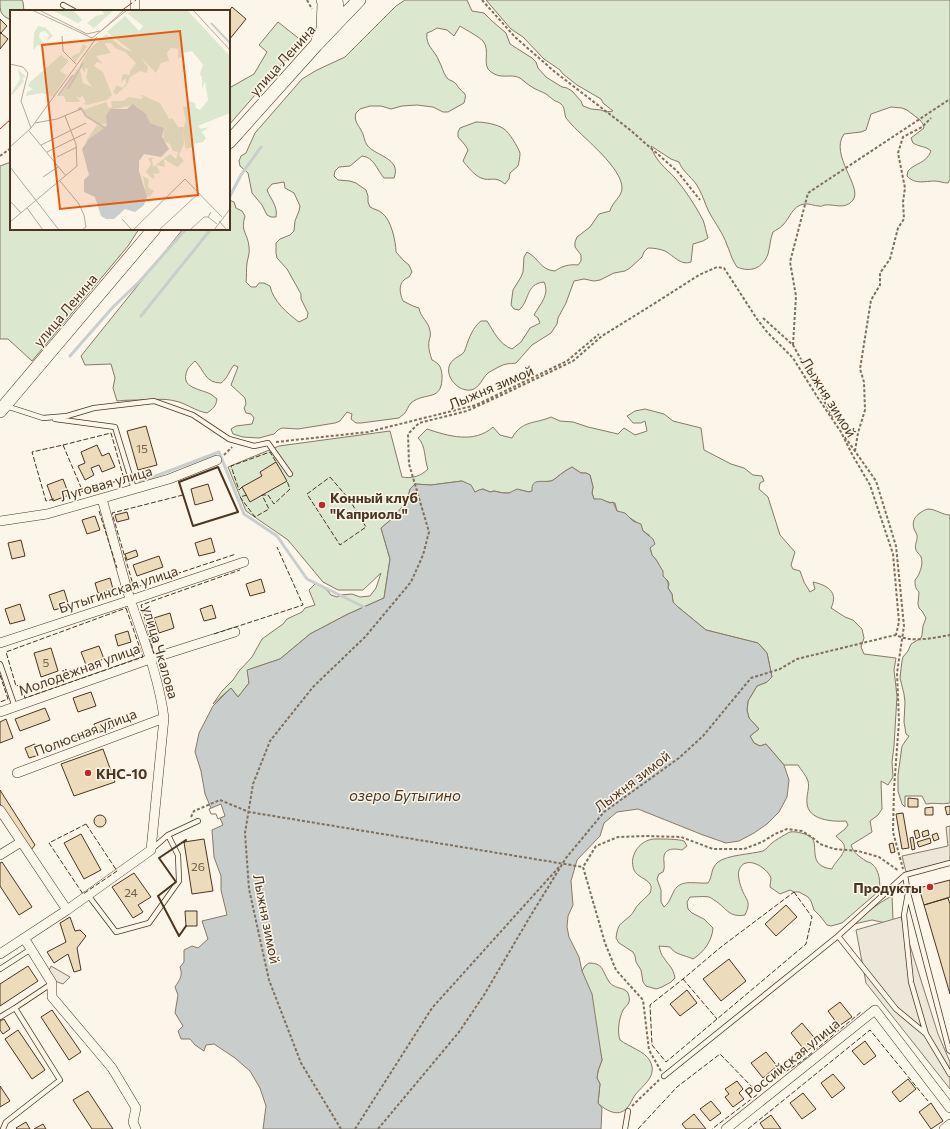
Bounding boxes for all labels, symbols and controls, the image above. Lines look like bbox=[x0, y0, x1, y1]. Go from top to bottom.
inset map bbox=[10, 10, 230, 230]
street label: улица Ленина bbox=[246, 21, 318, 99]
street label: улица Ленина bbox=[30, 270, 100, 350]
street label: Лыжня зимой bbox=[798, 354, 860, 440]
street label: Лыжня зимой bbox=[446, 361, 536, 413]
house number: 15 bbox=[136, 441, 148, 455]
street label: Луговая улица bbox=[58, 462, 154, 504]
place label: Конный клуб "Каприоль" bbox=[330, 489, 418, 522]
marker: Конный клуб "Каприоль" bbox=[317, 500, 327, 510]
street label: Бутыгинская улица bbox=[56, 562, 180, 616]
street label: улица Чкалова bbox=[140, 603, 182, 701]
street label: Молодёжная улица bbox=[16, 639, 142, 699]
house number: 5 bbox=[43, 655, 50, 669]
street label: Полюсная улица bbox=[31, 705, 139, 759]
street label: Лыжня зимой bbox=[591, 747, 673, 815]
place label: КНС-10 bbox=[96, 765, 147, 782]
marker: КНС-10 bbox=[83, 768, 93, 778]
water label: озеро Бутыгино bbox=[349, 786, 461, 804]
house number: 26 bbox=[191, 859, 205, 873]
street label: Лыжня зимой bbox=[250, 873, 284, 965]
place label: Продукты bbox=[853, 879, 922, 896]
marker: Продукты bbox=[925, 882, 935, 892]
house number: 24 bbox=[124, 885, 138, 899]
street label: Российская улица bbox=[741, 1015, 843, 1101]

